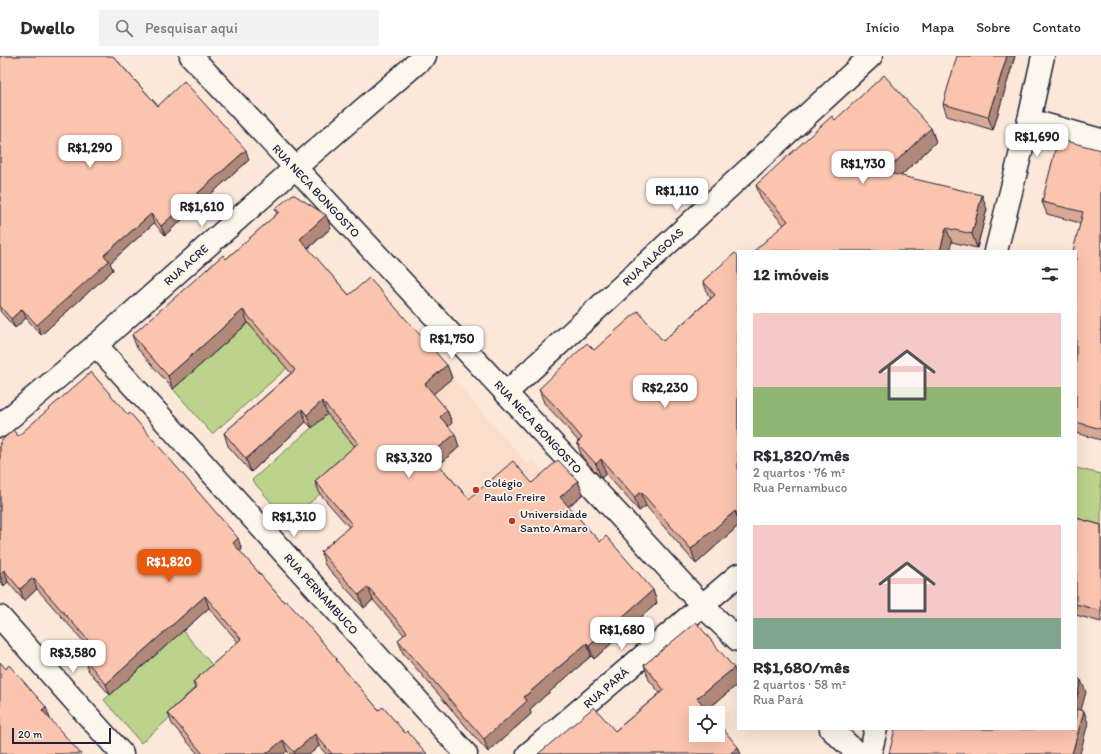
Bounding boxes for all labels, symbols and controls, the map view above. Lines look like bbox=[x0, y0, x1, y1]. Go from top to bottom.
search box bbox=[99, 10, 379, 46]
text: Dwello bbox=[20, 16, 75, 39]
icon: search bbox=[113, 17, 135, 39]
text: Pesquisar aqui bbox=[145, 19, 238, 37]
text: Início bbox=[866, 19, 900, 36]
text: Mapa bbox=[922, 19, 954, 36]
text: Sobre bbox=[976, 19, 1010, 36]
text: Contato bbox=[1032, 19, 1081, 36]
pin: R$1,690 bbox=[1000, 124, 1074, 158]
text: R$1,690 bbox=[1014, 129, 1060, 144]
pin: R$1,290 bbox=[53, 135, 127, 169]
text: R$1,290 bbox=[67, 140, 113, 155]
street label: RUA NECA BONGOSTO bbox=[269, 142, 363, 241]
pin: R$1,730 bbox=[826, 151, 900, 185]
text: R$1,730 bbox=[840, 156, 886, 171]
pin: R$1,110 bbox=[640, 178, 714, 212]
text: R$1,110 bbox=[655, 183, 699, 198]
pin: R$1,610 bbox=[165, 194, 239, 228]
text: R$1,610 bbox=[180, 199, 224, 214]
street label: RUA ALAGOAS bbox=[620, 225, 687, 289]
street label: RUA ACRE bbox=[161, 241, 211, 289]
icon: filters bbox=[1039, 263, 1061, 285]
text: 12 imóveis bbox=[753, 264, 829, 284]
pin: R$1,750 bbox=[415, 326, 489, 360]
text: R$1,750 bbox=[430, 331, 474, 346]
icon: home bbox=[871, 339, 943, 411]
pin: R$2,230 bbox=[628, 375, 702, 409]
street label: RUA NECA BONGOSTO bbox=[491, 378, 585, 477]
text: R$2,230 bbox=[642, 380, 688, 395]
pin: R$3,320 bbox=[372, 445, 446, 479]
text: R$1,820/mês bbox=[753, 445, 850, 465]
text: R$3,320 bbox=[386, 450, 432, 465]
text: 2 quartos · 76 m² bbox=[753, 465, 845, 480]
place label: Colégio Paulo Freire bbox=[484, 476, 546, 504]
text: Rua Pernambuco bbox=[753, 480, 847, 495]
marker: Colégio Paulo Freire bbox=[471, 485, 481, 495]
pin: R$1,310 bbox=[257, 504, 331, 538]
place label: Universidade Santo Amaro bbox=[520, 507, 588, 535]
text: R$1,310 bbox=[272, 509, 316, 524]
marker: Universidade Santo Amaro bbox=[507, 516, 517, 526]
pin: R$1,820 bbox=[132, 549, 206, 583]
street label: RUA PERNAMBUCO bbox=[281, 551, 361, 638]
icon: home bbox=[871, 551, 943, 623]
text: R$1,820 bbox=[146, 554, 192, 569]
pin: R$1,680 bbox=[585, 617, 659, 651]
text: R$1,680 bbox=[599, 622, 645, 637]
pin: R$3,580 bbox=[36, 640, 110, 674]
text: R$3,580 bbox=[50, 645, 96, 660]
text: R$1,680/mês bbox=[753, 657, 850, 677]
street label: RUA PARÁ bbox=[581, 664, 632, 711]
text: 2 quartos · 58 m² bbox=[753, 677, 846, 692]
text: Rua Pará bbox=[753, 692, 803, 707]
map controls bbox=[689, 706, 725, 742]
button: locate bbox=[689, 706, 725, 742]
scale bar bbox=[12, 726, 111, 745]
text: 20 m bbox=[18, 728, 42, 741]

